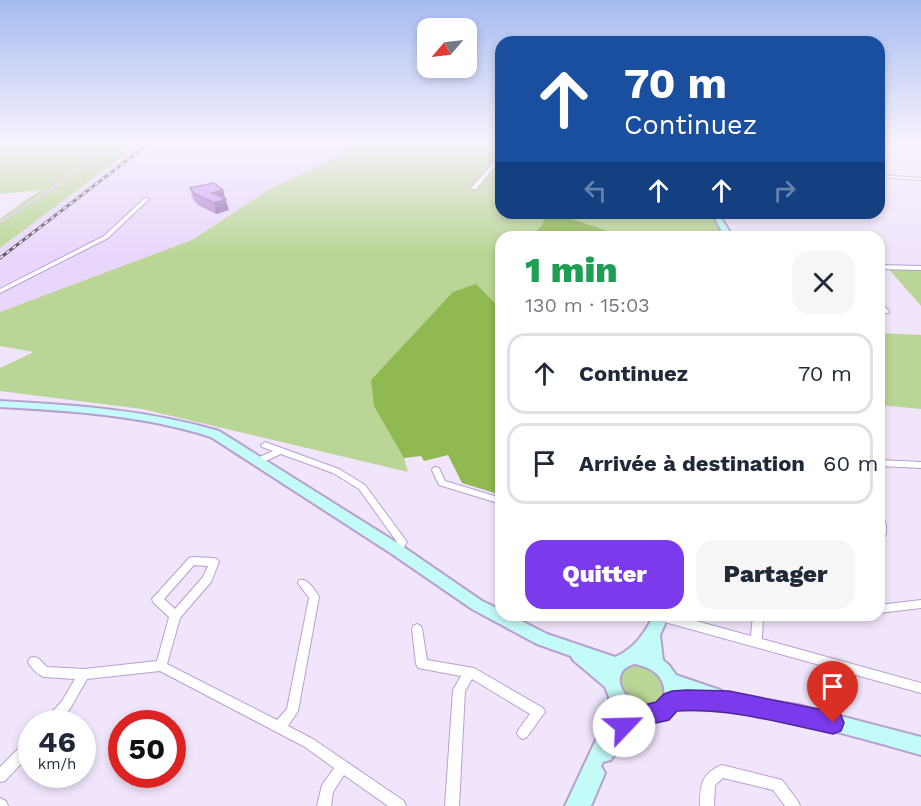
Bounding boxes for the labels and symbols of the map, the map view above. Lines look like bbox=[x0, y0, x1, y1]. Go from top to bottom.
north arrow bbox=[417, 18, 477, 78]
pin bbox=[807, 661, 858, 723]
position arrow bbox=[592, 694, 656, 758]
speed limit sign: 50 bbox=[108, 710, 186, 788]

